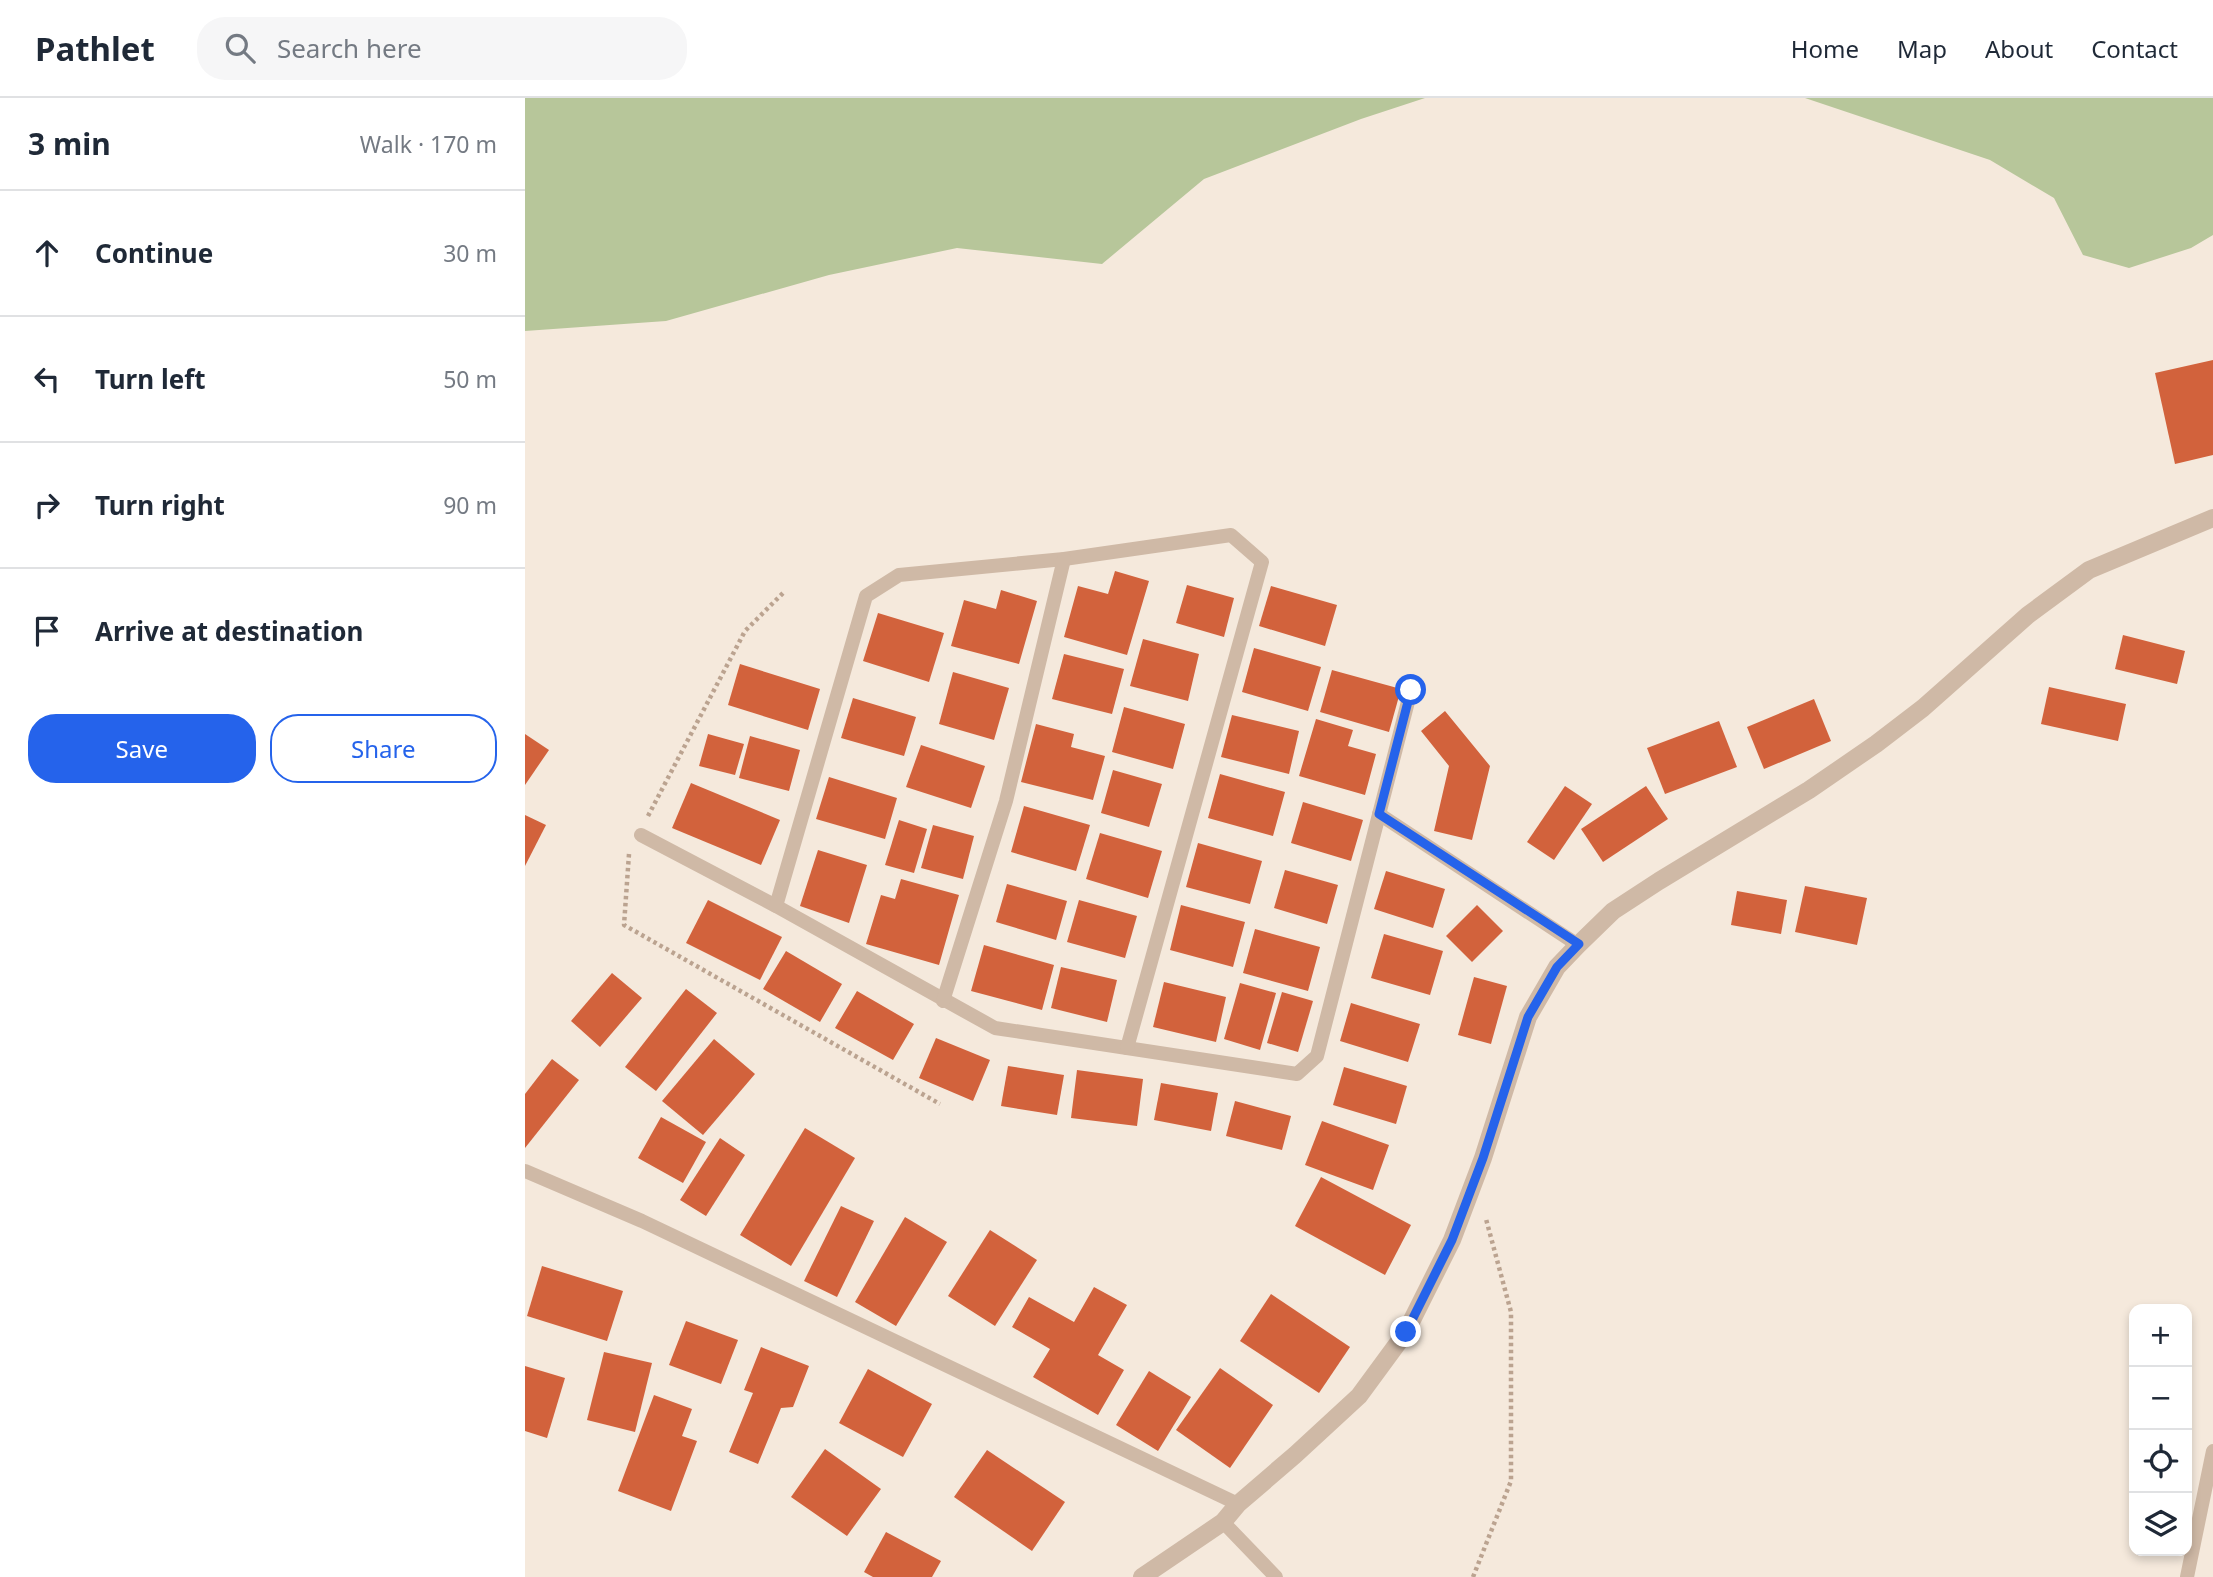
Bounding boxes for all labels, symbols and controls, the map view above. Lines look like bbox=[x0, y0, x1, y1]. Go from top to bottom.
search box bbox=[197, 17, 687, 80]
text: Pathlet bbox=[35, 26, 155, 71]
icon: search bbox=[221, 29, 259, 67]
text: Search here bbox=[277, 30, 422, 66]
text: Home bbox=[1791, 32, 1859, 65]
text: Map bbox=[1897, 32, 1947, 65]
text: About bbox=[1985, 32, 2053, 65]
text: Contact bbox=[2091, 32, 2178, 65]
text: 3 min bbox=[28, 123, 111, 164]
text: Walk · 170 m bbox=[360, 128, 497, 160]
icon: ahead bbox=[28, 234, 66, 272]
text: Continue bbox=[95, 235, 213, 271]
text: 30 m bbox=[443, 237, 497, 269]
icon: left bbox=[28, 360, 66, 398]
text: Turn left bbox=[95, 361, 206, 397]
text: 50 m bbox=[443, 363, 497, 395]
icon: right bbox=[28, 486, 66, 524]
text: Turn right bbox=[95, 487, 225, 523]
text: 90 m bbox=[443, 489, 497, 521]
icon: arrive bbox=[28, 612, 66, 650]
text: Arrive at destination bbox=[95, 613, 364, 649]
route start bbox=[1395, 674, 1426, 705]
button: Save bbox=[28, 714, 256, 783]
button: Share bbox=[270, 714, 497, 783]
map controls bbox=[2129, 1304, 2192, 1556]
button: + bbox=[2129, 1304, 2192, 1367]
route end bbox=[1390, 1316, 1421, 1347]
button: − bbox=[2129, 1367, 2192, 1430]
button: locate bbox=[2129, 1430, 2192, 1493]
button: layers bbox=[2129, 1493, 2192, 1556]

